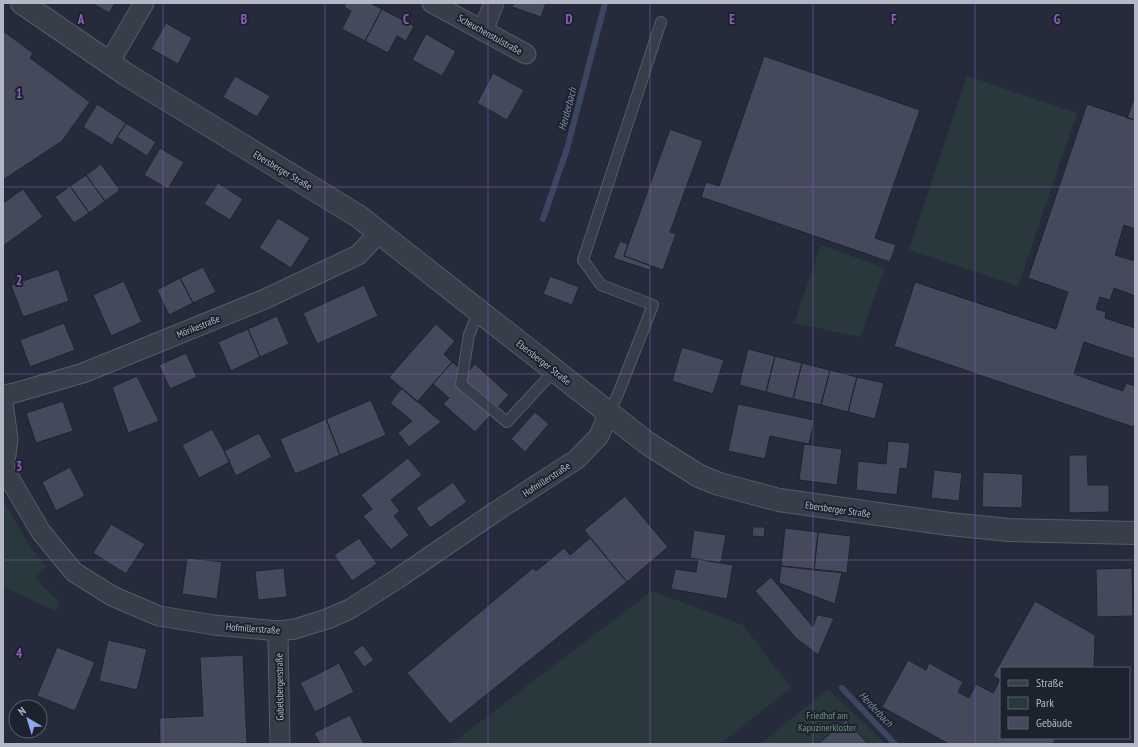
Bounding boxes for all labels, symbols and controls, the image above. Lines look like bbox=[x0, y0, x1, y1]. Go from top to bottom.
text: A bbox=[77, 11, 85, 28]
text: B bbox=[241, 11, 247, 28]
text: C bbox=[403, 11, 409, 28]
street label: Scheuchenstulstraße bbox=[455, 11, 524, 58]
text: D bbox=[566, 11, 573, 28]
text: E bbox=[729, 11, 735, 28]
text: F bbox=[891, 11, 897, 28]
text: G bbox=[1054, 11, 1061, 28]
text: 1 bbox=[16, 85, 22, 102]
water label: Herderbach bbox=[555, 85, 580, 132]
street label: Ebersberger Straße bbox=[251, 148, 314, 193]
text: 2 bbox=[16, 272, 22, 289]
street label: Mörikestraße bbox=[175, 312, 222, 341]
street label: Ebersberger Straße bbox=[514, 337, 574, 388]
text: 3 bbox=[16, 458, 22, 475]
street label: Hofmillerstraße bbox=[520, 459, 573, 500]
street label: Ebersberger Straße bbox=[804, 498, 872, 521]
street label: Hofmillerstraße bbox=[225, 620, 280, 637]
text: 4 bbox=[16, 645, 23, 662]
street label: Gabelsbergerstraße bbox=[272, 653, 287, 721]
legend bbox=[1000, 667, 1130, 739]
text: Straße bbox=[1036, 675, 1063, 690]
water label: Herderbach bbox=[856, 688, 897, 731]
text: Park bbox=[1036, 695, 1054, 710]
north arrow bbox=[8, 699, 48, 739]
text: N bbox=[15, 704, 29, 718]
park label: Friedhof am Kapuzinerkloster bbox=[798, 709, 856, 734]
text: Gebäude bbox=[1036, 715, 1072, 730]

